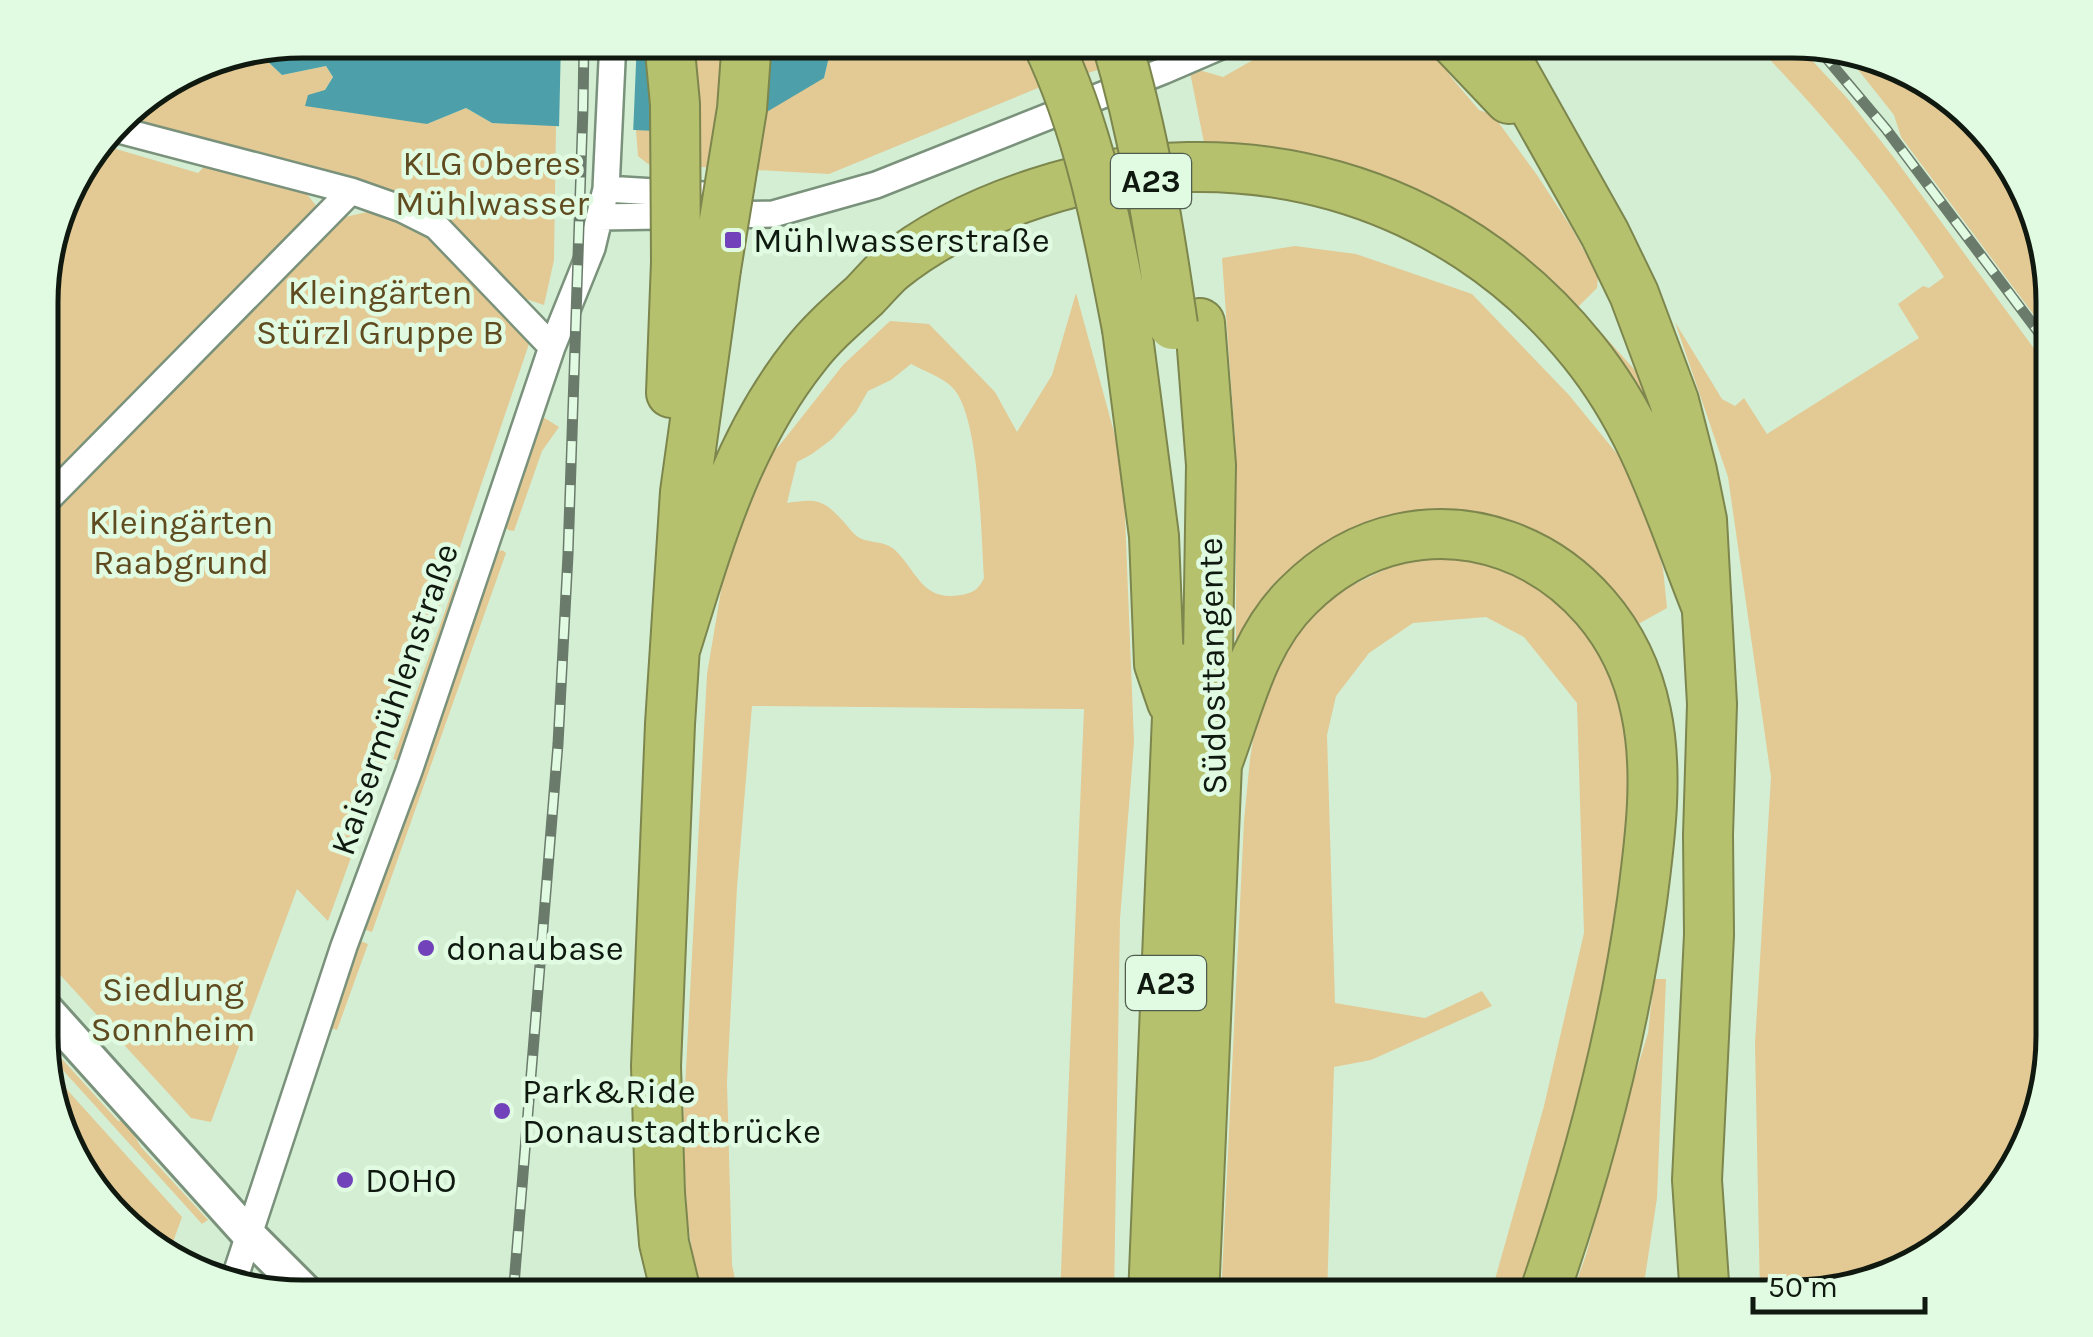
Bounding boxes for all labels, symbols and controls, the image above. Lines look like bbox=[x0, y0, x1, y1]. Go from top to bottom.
park label: KLG Oberes Mühlwasser bbox=[395, 143, 589, 224]
road number: A23 bbox=[1111, 154, 1191, 208]
place label: Mühlwasserstraße bbox=[753, 220, 1050, 261]
marker: Mühlwasserstraße bbox=[722, 229, 744, 251]
park label: Kleingärten Stürzl Gruppe B bbox=[256, 272, 504, 353]
park label: Kleingärten Raabgrund bbox=[89, 502, 273, 583]
street label: Südosttangente bbox=[1190, 537, 1235, 795]
street label: Kaisermühlenstraße bbox=[322, 538, 467, 860]
place label: donaubase bbox=[446, 928, 624, 969]
marker: donaubase bbox=[415, 937, 437, 959]
road number: A23 bbox=[1126, 956, 1206, 1010]
park label: Siedlung Sonnheim bbox=[91, 969, 255, 1050]
place label: Park&Ride Donaustadtbrücke bbox=[522, 1071, 821, 1152]
marker: Park&Ride Donaustadtbrücke bbox=[491, 1100, 513, 1122]
place label: DOHO bbox=[365, 1160, 457, 1201]
marker: DOHO bbox=[334, 1169, 356, 1191]
scale bar bbox=[1753, 1252, 1926, 1314]
text: 50 m bbox=[1768, 1269, 1838, 1305]

